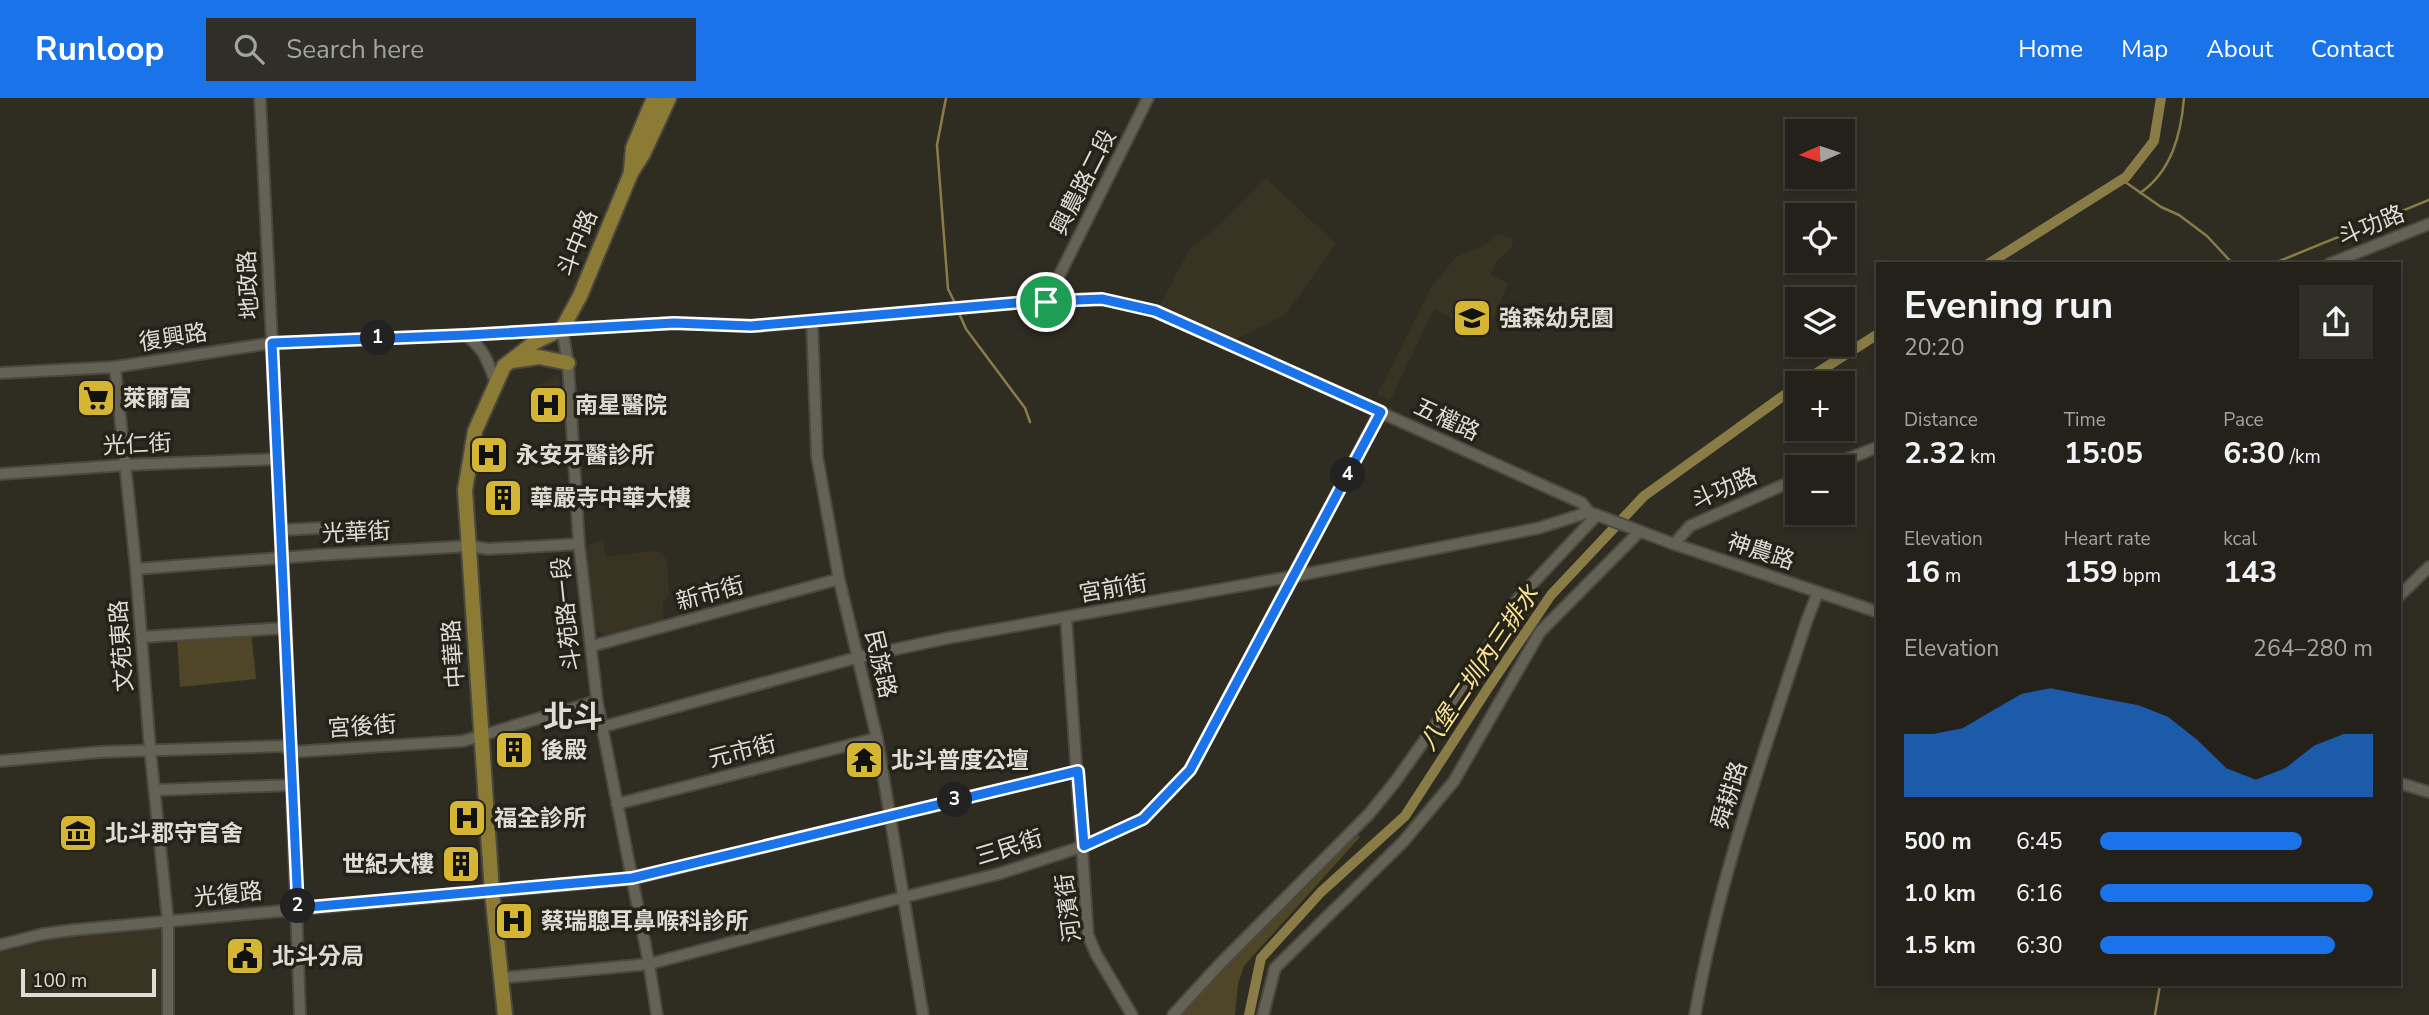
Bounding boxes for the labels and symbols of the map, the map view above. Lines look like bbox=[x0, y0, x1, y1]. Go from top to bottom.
north arrow bbox=[1785, 119, 1855, 189]
street label: 興農路二段 bbox=[1044, 124, 1123, 240]
street label: 斗功路 bbox=[2333, 198, 2409, 253]
street label: 斗中路 bbox=[550, 205, 605, 281]
street label: 地政路 bbox=[231, 250, 266, 320]
pin bbox=[1016, 272, 1076, 332]
school or university icon: 強森幼兒園 bbox=[1451, 297, 1493, 339]
place label: 強森幼兒園 bbox=[1499, 303, 1614, 334]
street label: 復興路 bbox=[137, 317, 210, 358]
pin: 1 bbox=[360, 320, 396, 356]
supermarket icon: 萊爾富 bbox=[75, 377, 117, 419]
place label: 萊爾富 bbox=[123, 383, 192, 414]
hospital icon: 南星醫院 bbox=[527, 384, 569, 426]
place label: 南星醫院 bbox=[575, 390, 667, 421]
street label: 五權路 bbox=[1409, 391, 1485, 448]
street label: 光仁街 bbox=[102, 427, 172, 462]
hospital icon: 永安牙醫診所 bbox=[468, 434, 510, 476]
place label: 永安牙醫診所 bbox=[516, 440, 654, 471]
pin: 4 bbox=[1330, 458, 1366, 492]
street label: 斗功路 bbox=[1686, 460, 1762, 517]
building icon: 華嚴寺中華大樓 bbox=[482, 477, 524, 519]
place label: 華嚴寺中華大樓 bbox=[530, 483, 691, 514]
street label: 光華街 bbox=[321, 515, 391, 550]
street label: 神農路 bbox=[1723, 526, 1798, 577]
street label: 斗苑路一段 bbox=[545, 555, 588, 673]
street label: 宮前街 bbox=[1076, 567, 1150, 610]
street label: 新市街 bbox=[673, 570, 747, 617]
water label: 八堡二圳內三排水 bbox=[1412, 579, 1547, 757]
street label: 文苑東路 bbox=[103, 599, 140, 693]
street label: 中華路 bbox=[436, 618, 471, 689]
street label: 民族路 bbox=[858, 627, 903, 701]
district label: 北斗 bbox=[543, 697, 603, 738]
street label: 宮後街 bbox=[327, 709, 398, 744]
street label: 元市街 bbox=[705, 728, 779, 775]
building icon: 後殿 bbox=[493, 729, 535, 771]
place label: 後殿 bbox=[541, 735, 587, 766]
temple icon: 北斗普度公壇 bbox=[843, 739, 885, 781]
place label: 北斗普度公壇 bbox=[891, 745, 1029, 776]
street label: 舜耕路 bbox=[1705, 758, 1754, 833]
pin: 3 bbox=[937, 782, 972, 818]
hospital icon: 福全診所 bbox=[446, 797, 488, 839]
place label: 福全診所 bbox=[494, 803, 586, 834]
museum icon: 北斗郡守官舍 bbox=[57, 812, 99, 854]
place label: 北斗郡守官舍 bbox=[105, 818, 243, 849]
street label: 三民街 bbox=[972, 823, 1047, 872]
building icon: 世紀大樓 bbox=[440, 843, 482, 885]
place label: 世紀大樓 bbox=[342, 849, 434, 880]
street label: 河濱街 bbox=[1049, 872, 1088, 944]
street label: 光復路 bbox=[192, 875, 264, 914]
pin: 2 bbox=[280, 888, 316, 924]
hospital icon: 蔡瑞聰耳鼻喉科診所 bbox=[493, 900, 535, 942]
place label: 蔡瑞聰耳鼻喉科診所 bbox=[541, 906, 748, 937]
public building icon: 北斗分局 bbox=[224, 935, 266, 977]
place label: 北斗分局 bbox=[272, 941, 364, 972]
scale bar bbox=[21, 966, 156, 998]

